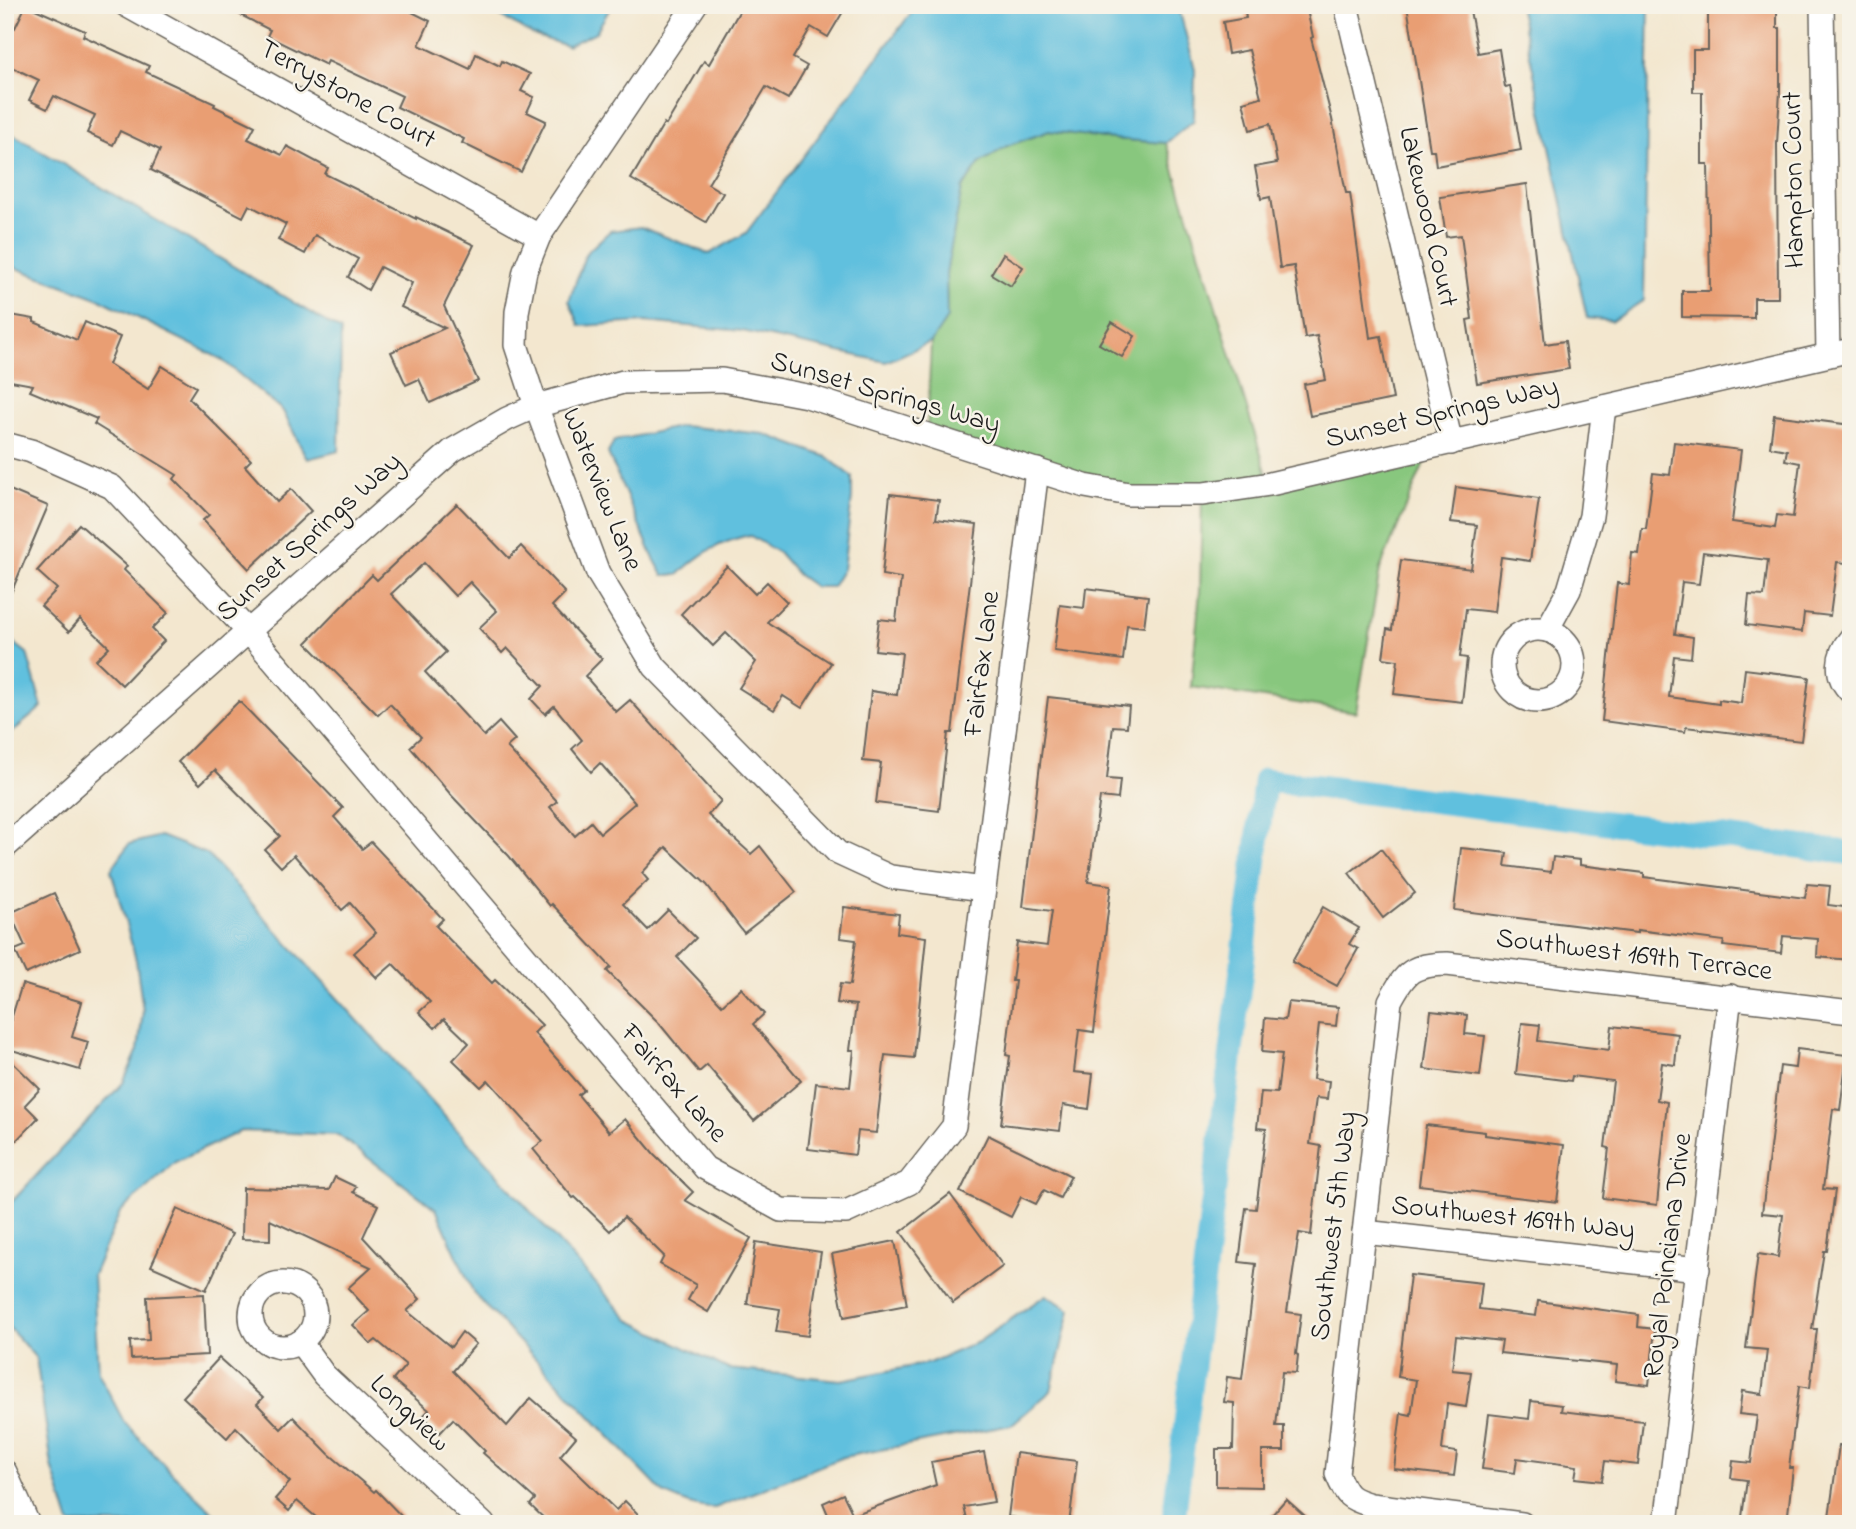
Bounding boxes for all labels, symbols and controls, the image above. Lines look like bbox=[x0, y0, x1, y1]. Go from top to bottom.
street label: Terrystone Court bbox=[251, 29, 443, 161]
street label: Hampton Court bbox=[1773, 91, 1817, 269]
street label: Lakewood Court bbox=[1386, 123, 1468, 311]
street label: Sunset Springs Way bbox=[765, 342, 1005, 446]
street label: Sunset Springs Way bbox=[1321, 367, 1563, 461]
street label: Waterview Lane bbox=[550, 402, 653, 578]
street label: Sunset Springs Way bbox=[208, 443, 412, 633]
street label: Fairfax Lane bbox=[954, 588, 1012, 740]
street label: Southwest 169th Terrace bbox=[1493, 919, 1775, 993]
street label: Fairfax Lane bbox=[609, 1015, 737, 1153]
street label: Southwest 5th Way bbox=[1301, 1109, 1369, 1343]
street label: Royal Poinciana Drive bbox=[1634, 1130, 1704, 1381]
street label: Southwest 169th Way bbox=[1389, 1186, 1637, 1252]
street label: Longview bbox=[359, 1366, 459, 1462]

